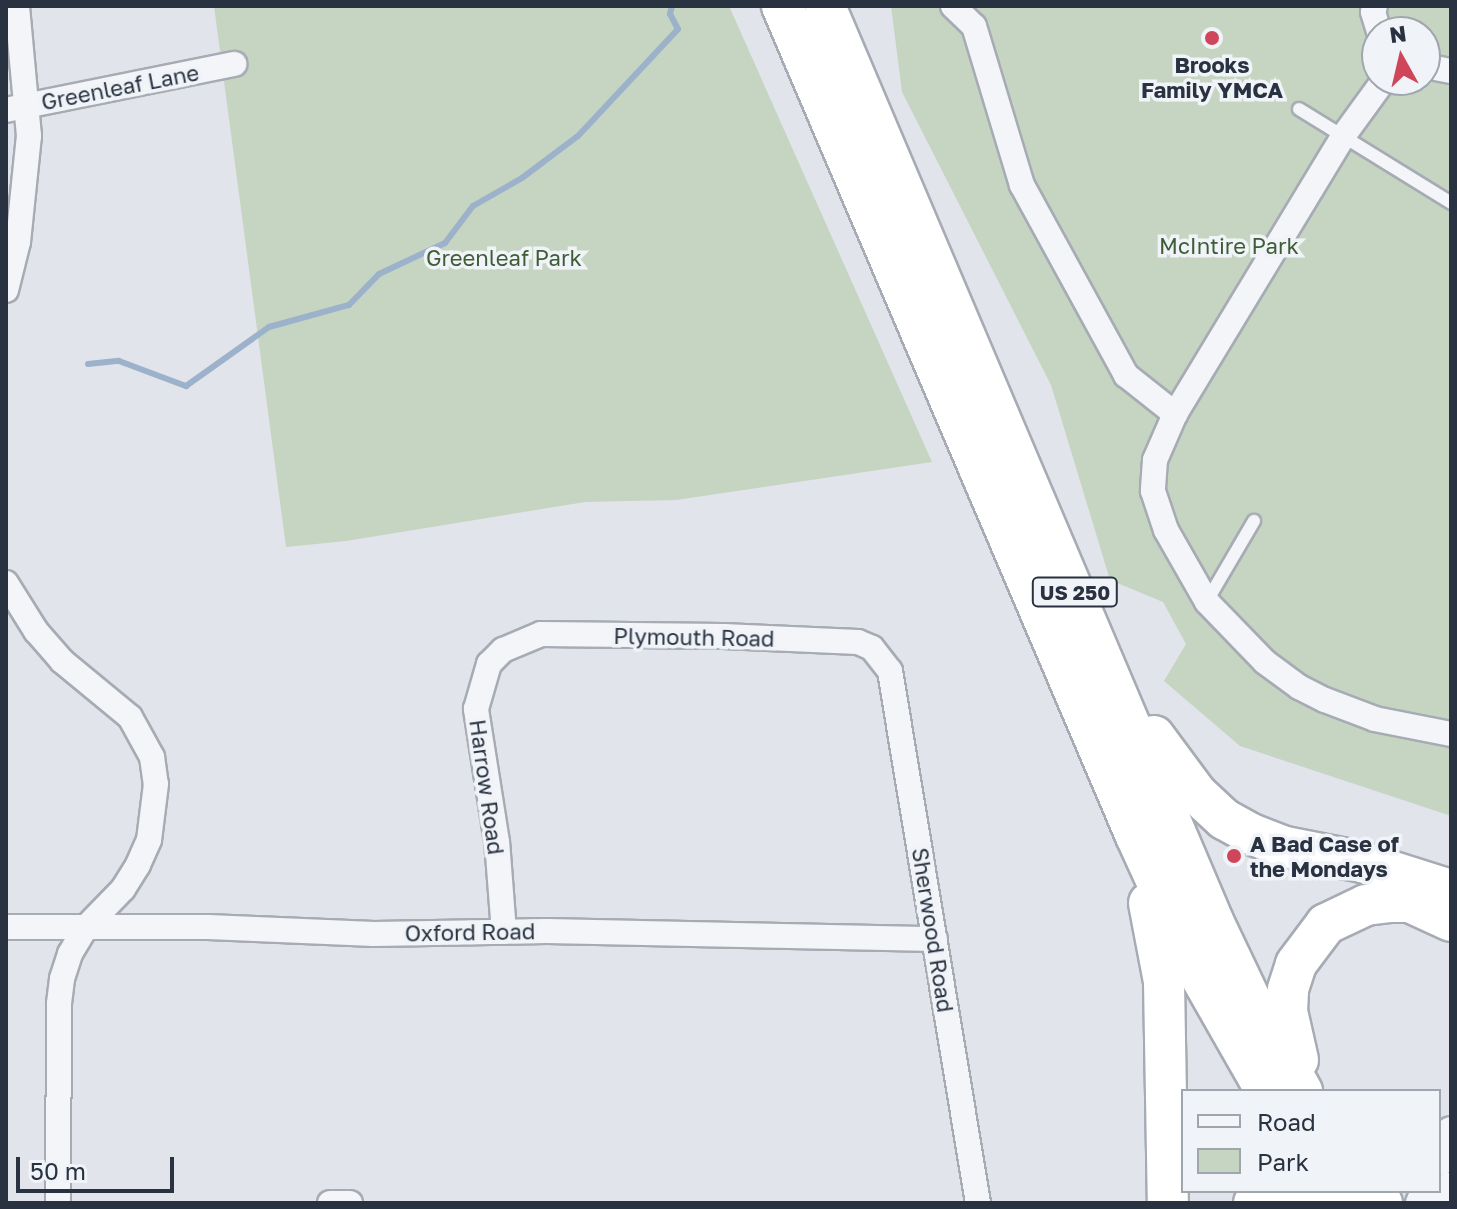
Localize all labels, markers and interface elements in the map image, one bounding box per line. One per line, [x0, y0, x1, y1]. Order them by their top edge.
north arrow [1361, 16, 1441, 96]
text: N [1388, 19, 1408, 48]
marker: Brooks Family YMCA [1203, 29, 1221, 47]
place label: Brooks Family YMCA [1141, 51, 1283, 102]
street label: Greenleaf Lane [39, 59, 201, 115]
park label: McIntire Park [1159, 233, 1299, 259]
park label: Greenleaf Park [426, 245, 582, 271]
road number: US 250 [1031, 576, 1119, 608]
street label: Plymouth Road [613, 622, 775, 652]
street label: Harrow Road [464, 718, 510, 856]
place label: A Bad Case of the Mondays [1250, 830, 1399, 882]
street label: Sherwood Road [907, 846, 959, 1014]
marker: A Bad Case of the Mondays [1225, 847, 1243, 865]
street label: Oxford Road [405, 918, 535, 946]
legend [1181, 1089, 1441, 1193]
text: Road [1257, 1107, 1316, 1136]
scale bar [20, 1141, 178, 1191]
text: Park [1257, 1147, 1309, 1176]
text: 50 m [30, 1156, 86, 1185]

